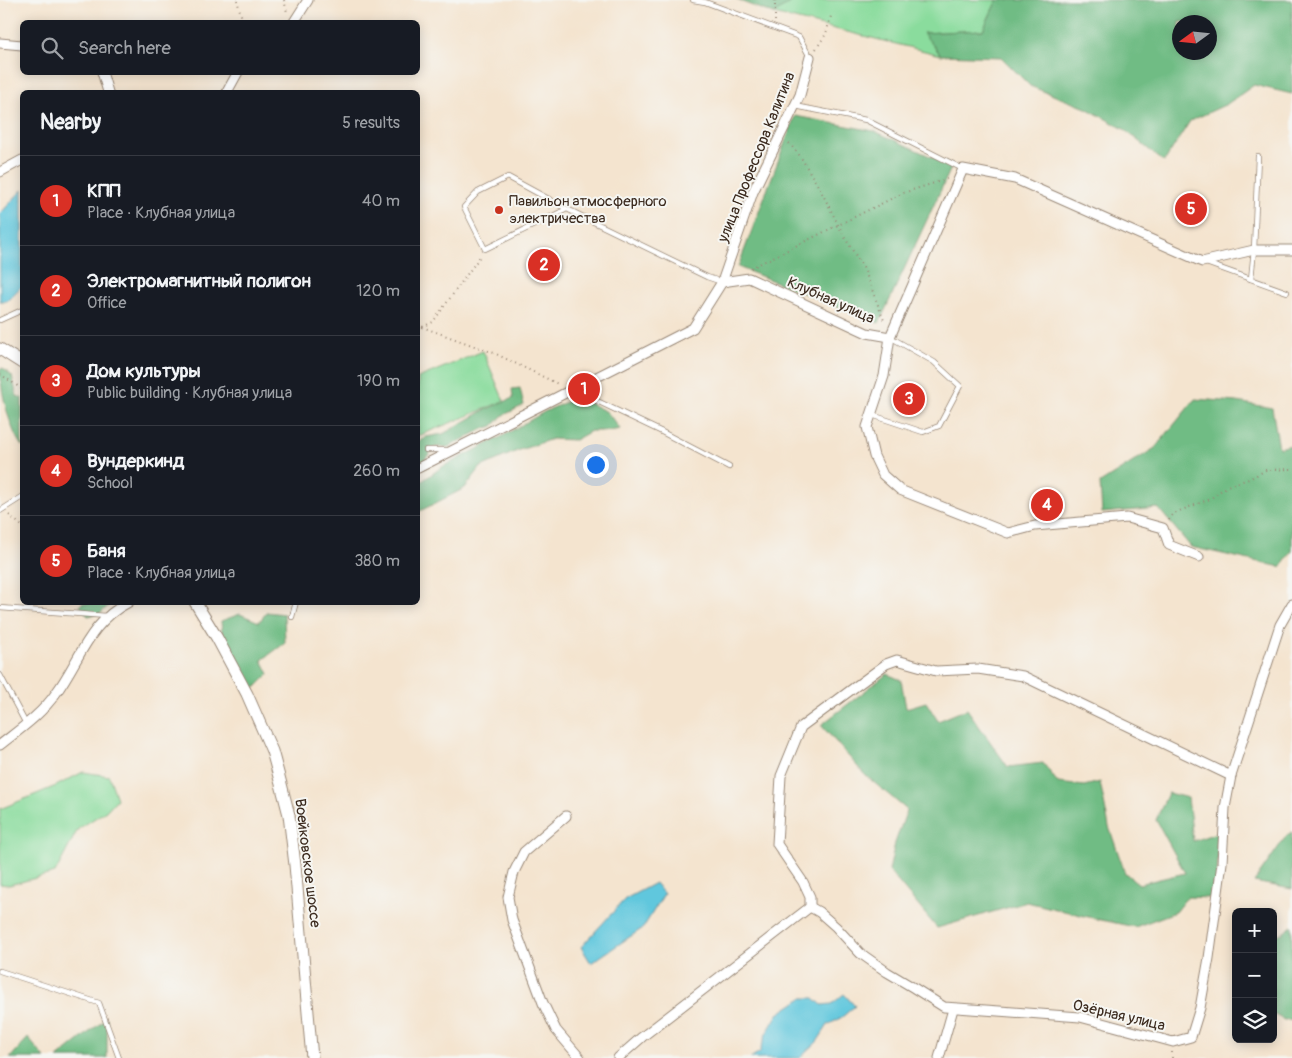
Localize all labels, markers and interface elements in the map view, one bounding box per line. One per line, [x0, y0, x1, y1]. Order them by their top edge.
north arrow [1172, 15, 1217, 60]
search box [20, 20, 420, 75]
icon: search [38, 34, 66, 62]
text: Search here [78, 36, 171, 60]
street label: улица Профессора Калитина [713, 69, 799, 246]
text: Nearby [40, 109, 101, 136]
text: 5 results [342, 113, 400, 133]
text: КПП [87, 179, 121, 203]
pin: 5 [1175, 190, 1207, 228]
text: 1 [53, 191, 59, 211]
text: 40 m [362, 191, 400, 211]
place label: Павильон атмосферного электричества [509, 192, 666, 228]
text: Place · Клубная улица [87, 203, 235, 223]
marker: Павильон атмосферного электричества [493, 204, 505, 216]
pin: 2 [528, 246, 560, 284]
text: Электромагнитный полигон [87, 269, 311, 293]
street label: Клубная улица [784, 273, 877, 328]
text: 2 [52, 281, 60, 301]
text: 120 m [356, 281, 400, 301]
text: Office [87, 293, 127, 313]
text: Дом культуры [87, 359, 201, 383]
pin: 1 [568, 370, 600, 408]
text: 3 [52, 371, 60, 391]
text: 190 m [357, 371, 400, 391]
pin: 3 [893, 380, 925, 418]
text: Public building · Клубная улица [87, 383, 292, 403]
text: Вундеркинд [87, 449, 184, 473]
your location [583, 452, 609, 478]
text: 4 [51, 461, 61, 481]
text: 260 m [353, 461, 400, 481]
text: School [87, 473, 133, 493]
pin: 4 [1031, 486, 1063, 524]
text: Баня [87, 539, 126, 563]
text: 5 [52, 551, 60, 571]
text: 380 m [354, 551, 400, 571]
text: Place · Клубная улица [87, 563, 235, 583]
street label: Воейковское шоссе [290, 798, 325, 929]
map controls [1232, 908, 1277, 1043]
button: + [1232, 908, 1277, 953]
button: − [1232, 953, 1277, 998]
street label: Озёрная улица [1071, 996, 1167, 1035]
button: layers [1232, 998, 1277, 1043]

